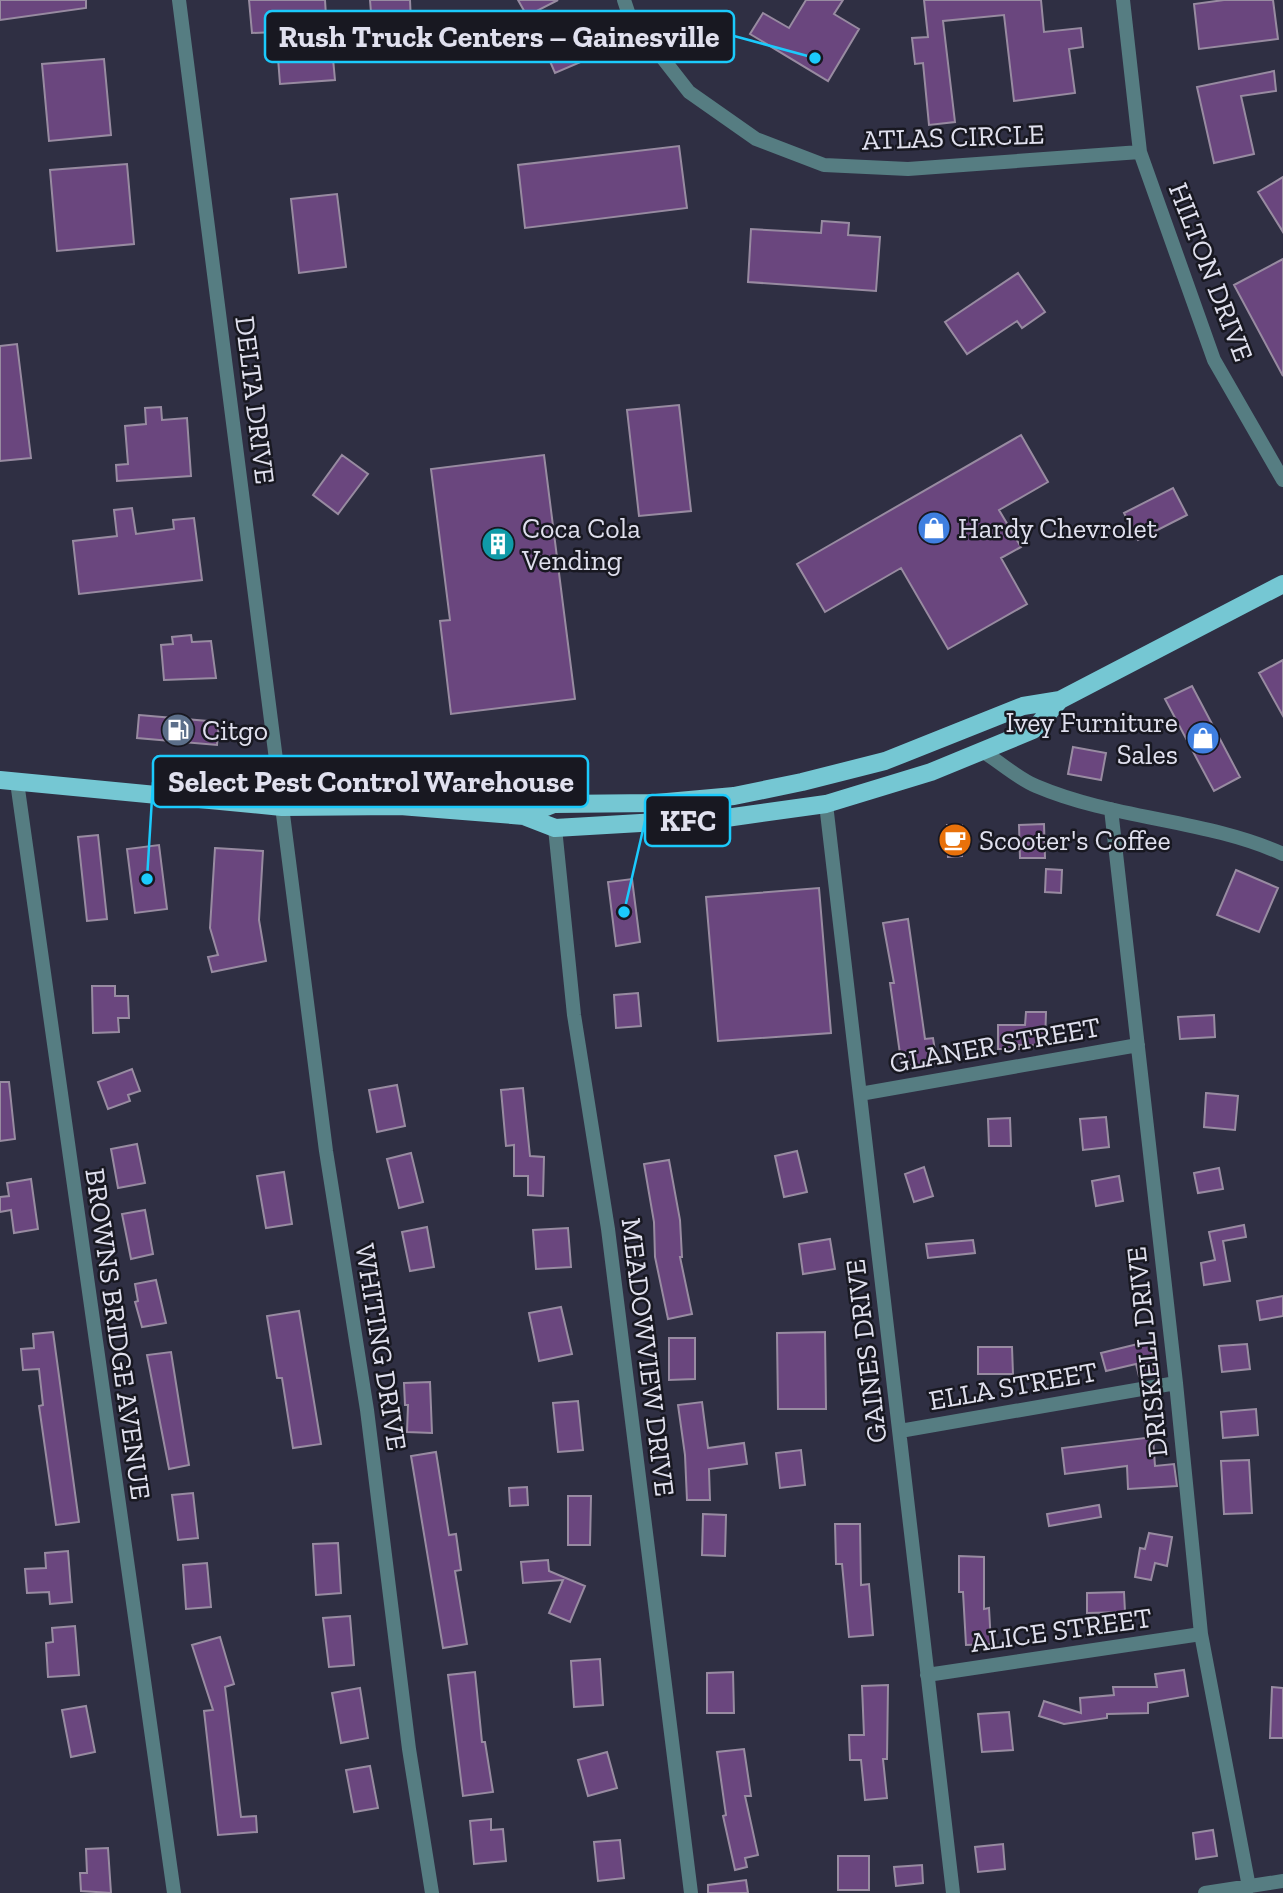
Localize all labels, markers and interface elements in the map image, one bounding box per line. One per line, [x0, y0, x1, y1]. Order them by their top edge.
callout: Rush Truck Centers – Gainesville [265, 11, 734, 62]
text: Rush Truck Centers – Gainesville [279, 19, 719, 55]
street label: ATLAS CIRCLE [861, 117, 1045, 157]
street label: HILTON DRIVE [1162, 178, 1260, 366]
street label: DELTA DRIVE [228, 314, 282, 486]
shop icon: Hardy Chevrolet [915, 509, 953, 547]
place label: Coca Cola Vending [521, 512, 641, 577]
place label: Hardy Chevrolet [958, 512, 1158, 545]
building icon: Coca Cola Vending [479, 525, 517, 563]
place label: Ivey Furniture Sales [1006, 706, 1178, 771]
fuel station icon: Citgo [159, 711, 197, 749]
place label: Citgo [202, 714, 268, 747]
shop icon: Ivey Furniture Sales [1184, 719, 1222, 757]
callout: Select Pest Control Warehouse [153, 756, 588, 807]
text: Select Pest Control Warehouse [168, 764, 574, 800]
callout: KFC [645, 795, 730, 846]
text: KFC [660, 803, 716, 839]
cafe icon: Scooter's Coffee [936, 821, 974, 859]
place label: Scooter's Coffee [979, 824, 1171, 857]
street label: GLANER STREET [887, 1010, 1103, 1080]
street label: BROWNS BRIDGE AVENUE [78, 1166, 158, 1502]
street label: MEADOWVIEW DRIVE [615, 1216, 681, 1498]
street label: WHITING DRIVE [348, 1241, 414, 1453]
street label: DRISKELL DRIVE [1120, 1245, 1174, 1459]
street label: GAINES DRIVE [838, 1257, 894, 1445]
street label: ELLA STREET [926, 1355, 1100, 1417]
street label: ALICE STREET [968, 1601, 1154, 1659]

